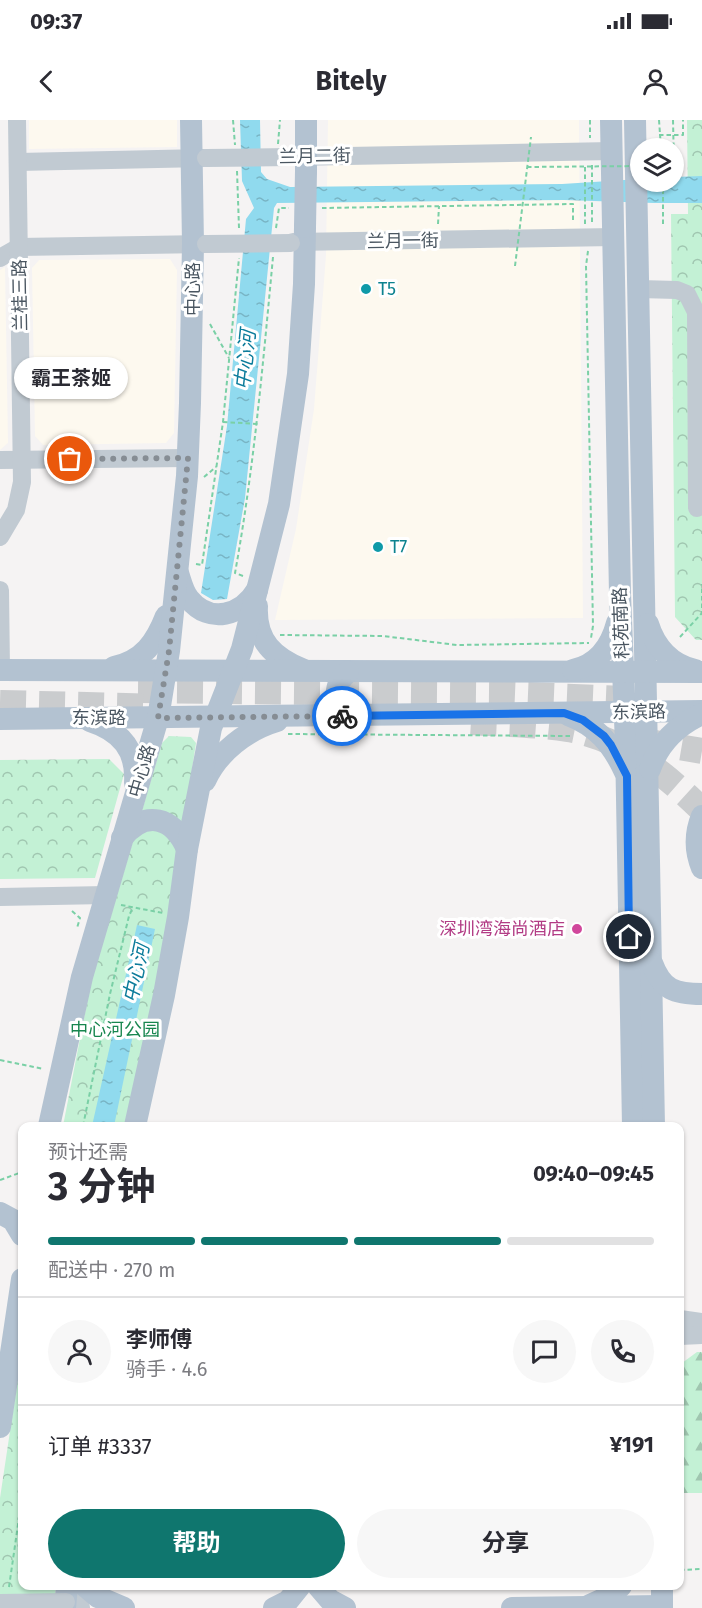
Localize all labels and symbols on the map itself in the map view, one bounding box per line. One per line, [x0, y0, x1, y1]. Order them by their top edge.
street label: 兰月二街 [279, 144, 351, 168]
street label: 兰月一街 [367, 229, 439, 253]
street label: 兰桂三路 [8, 259, 32, 331]
street label: 中心路 [182, 262, 204, 316]
place label: T5 [378, 278, 396, 300]
marker: T5 [359, 282, 373, 296]
water label: 中心河 [230, 325, 260, 391]
callout: 霸王茶姬 [13, 357, 127, 399]
pin [44, 433, 95, 484]
place label: T7 [390, 536, 407, 558]
marker: T7 [371, 540, 385, 554]
street label: 科苑南路 [609, 587, 633, 659]
courier [312, 686, 372, 746]
street label: 东滨路 [612, 701, 666, 723]
street label: 东滨路 [72, 707, 126, 729]
street label: 中心路 [124, 742, 160, 800]
pin [603, 911, 654, 962]
place label: 深圳湾海尚酒店 [439, 918, 565, 940]
marker: 深圳湾海尚酒店 [570, 922, 584, 936]
water label: 中心河 [118, 937, 155, 1005]
park label: 中心河公园 [70, 1019, 160, 1041]

